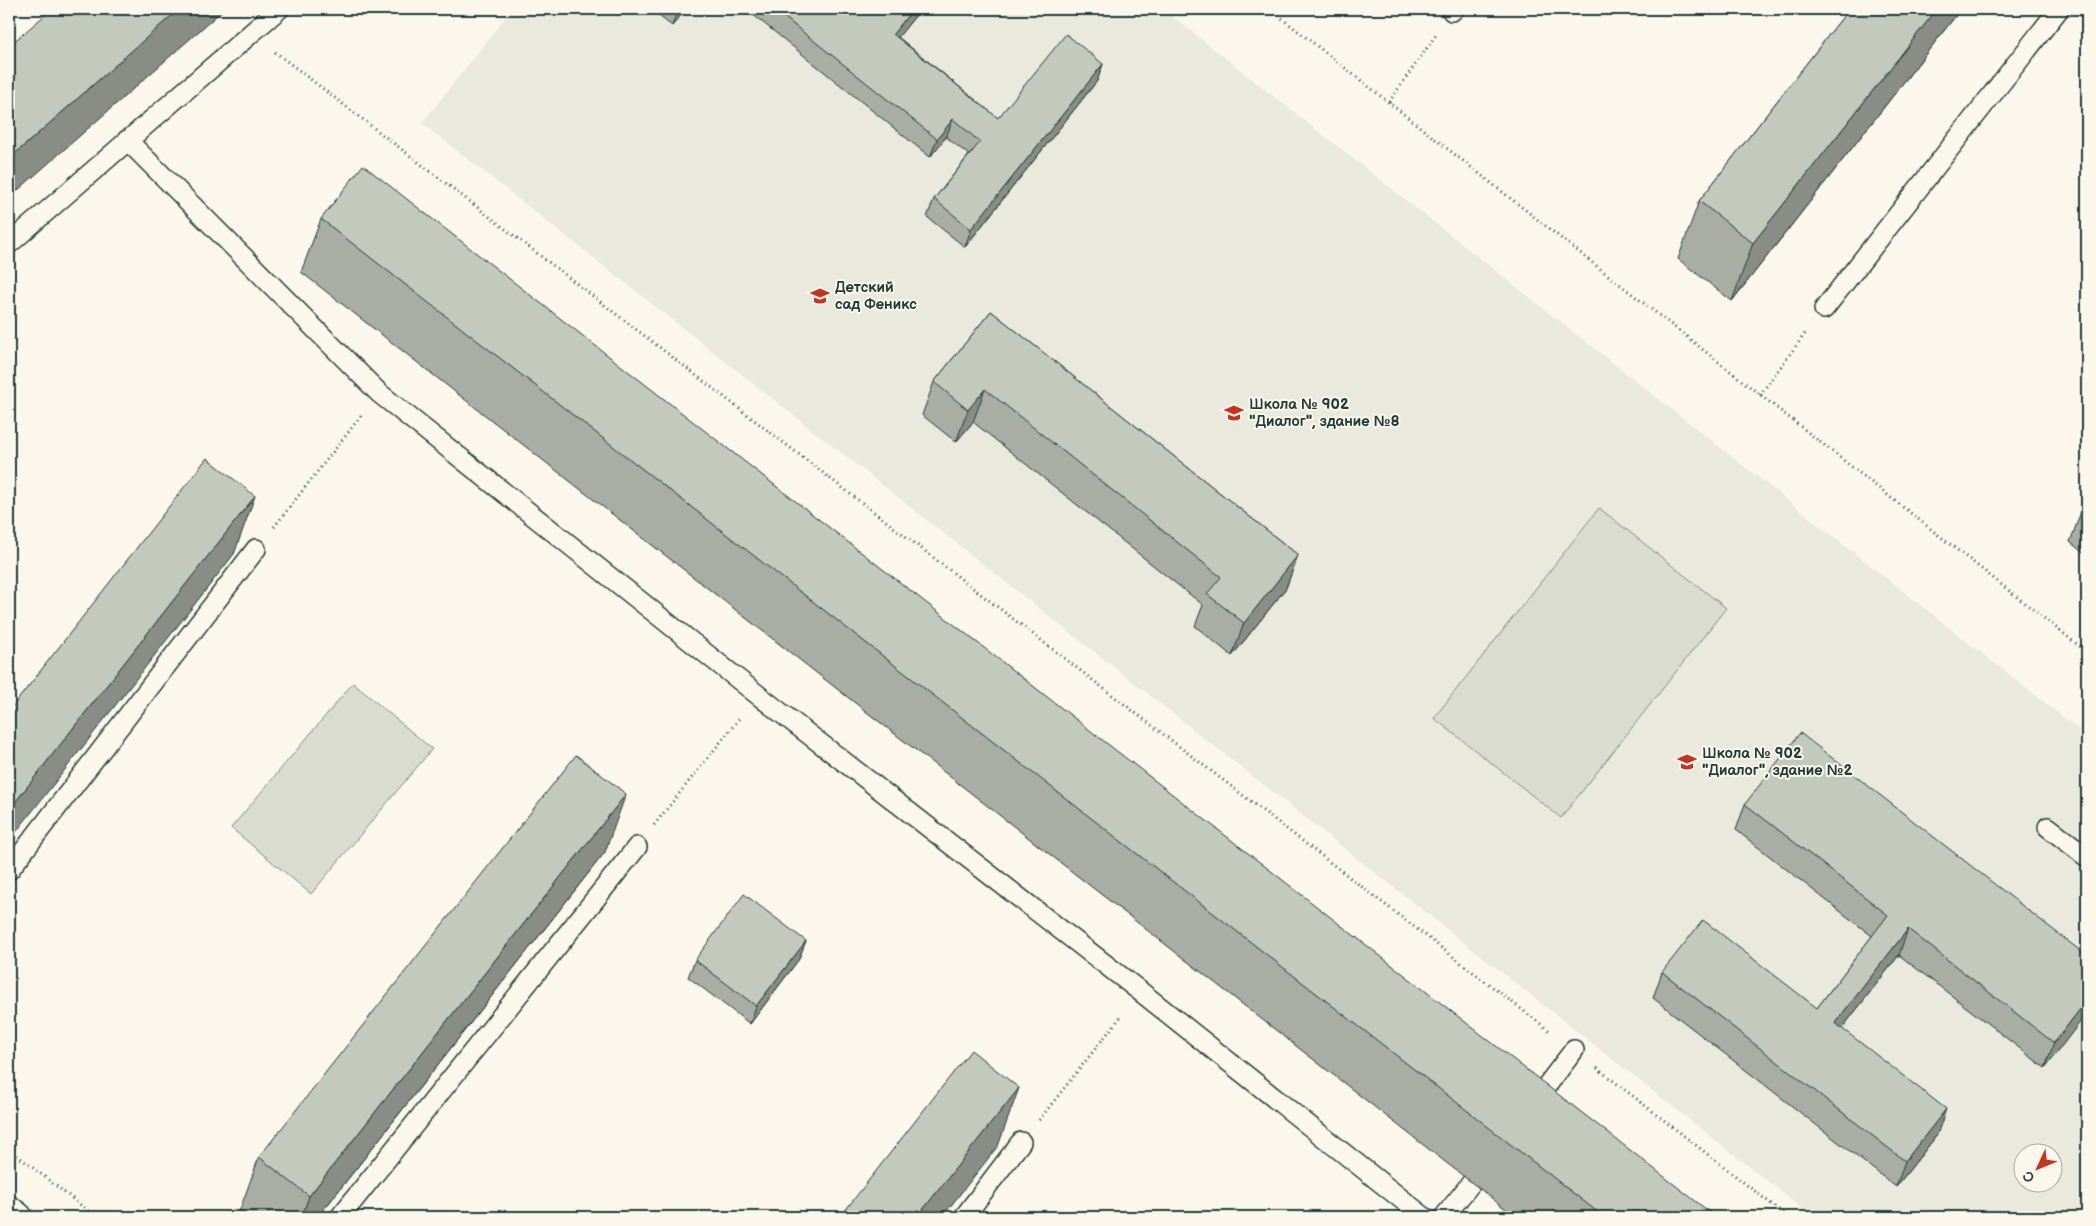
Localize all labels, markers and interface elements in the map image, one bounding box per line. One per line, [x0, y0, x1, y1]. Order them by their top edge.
place label: Детский сад Феникс [835, 278, 917, 314]
school or university icon: Детский сад Феникс [809, 285, 831, 307]
place label: Школа № 902 "Диалог", здание №8 [1249, 395, 1399, 431]
school or university icon: Школа № 902 "Диалог", здание №8 [1223, 402, 1245, 424]
place label: Школа № 902 "Диалог", здание №2 [1702, 744, 1852, 780]
school or university icon: Школа № 902 "Диалог", здание №2 [1676, 751, 1698, 773]
north arrow [2014, 1144, 2064, 1194]
text: С [2019, 1167, 2039, 1186]

